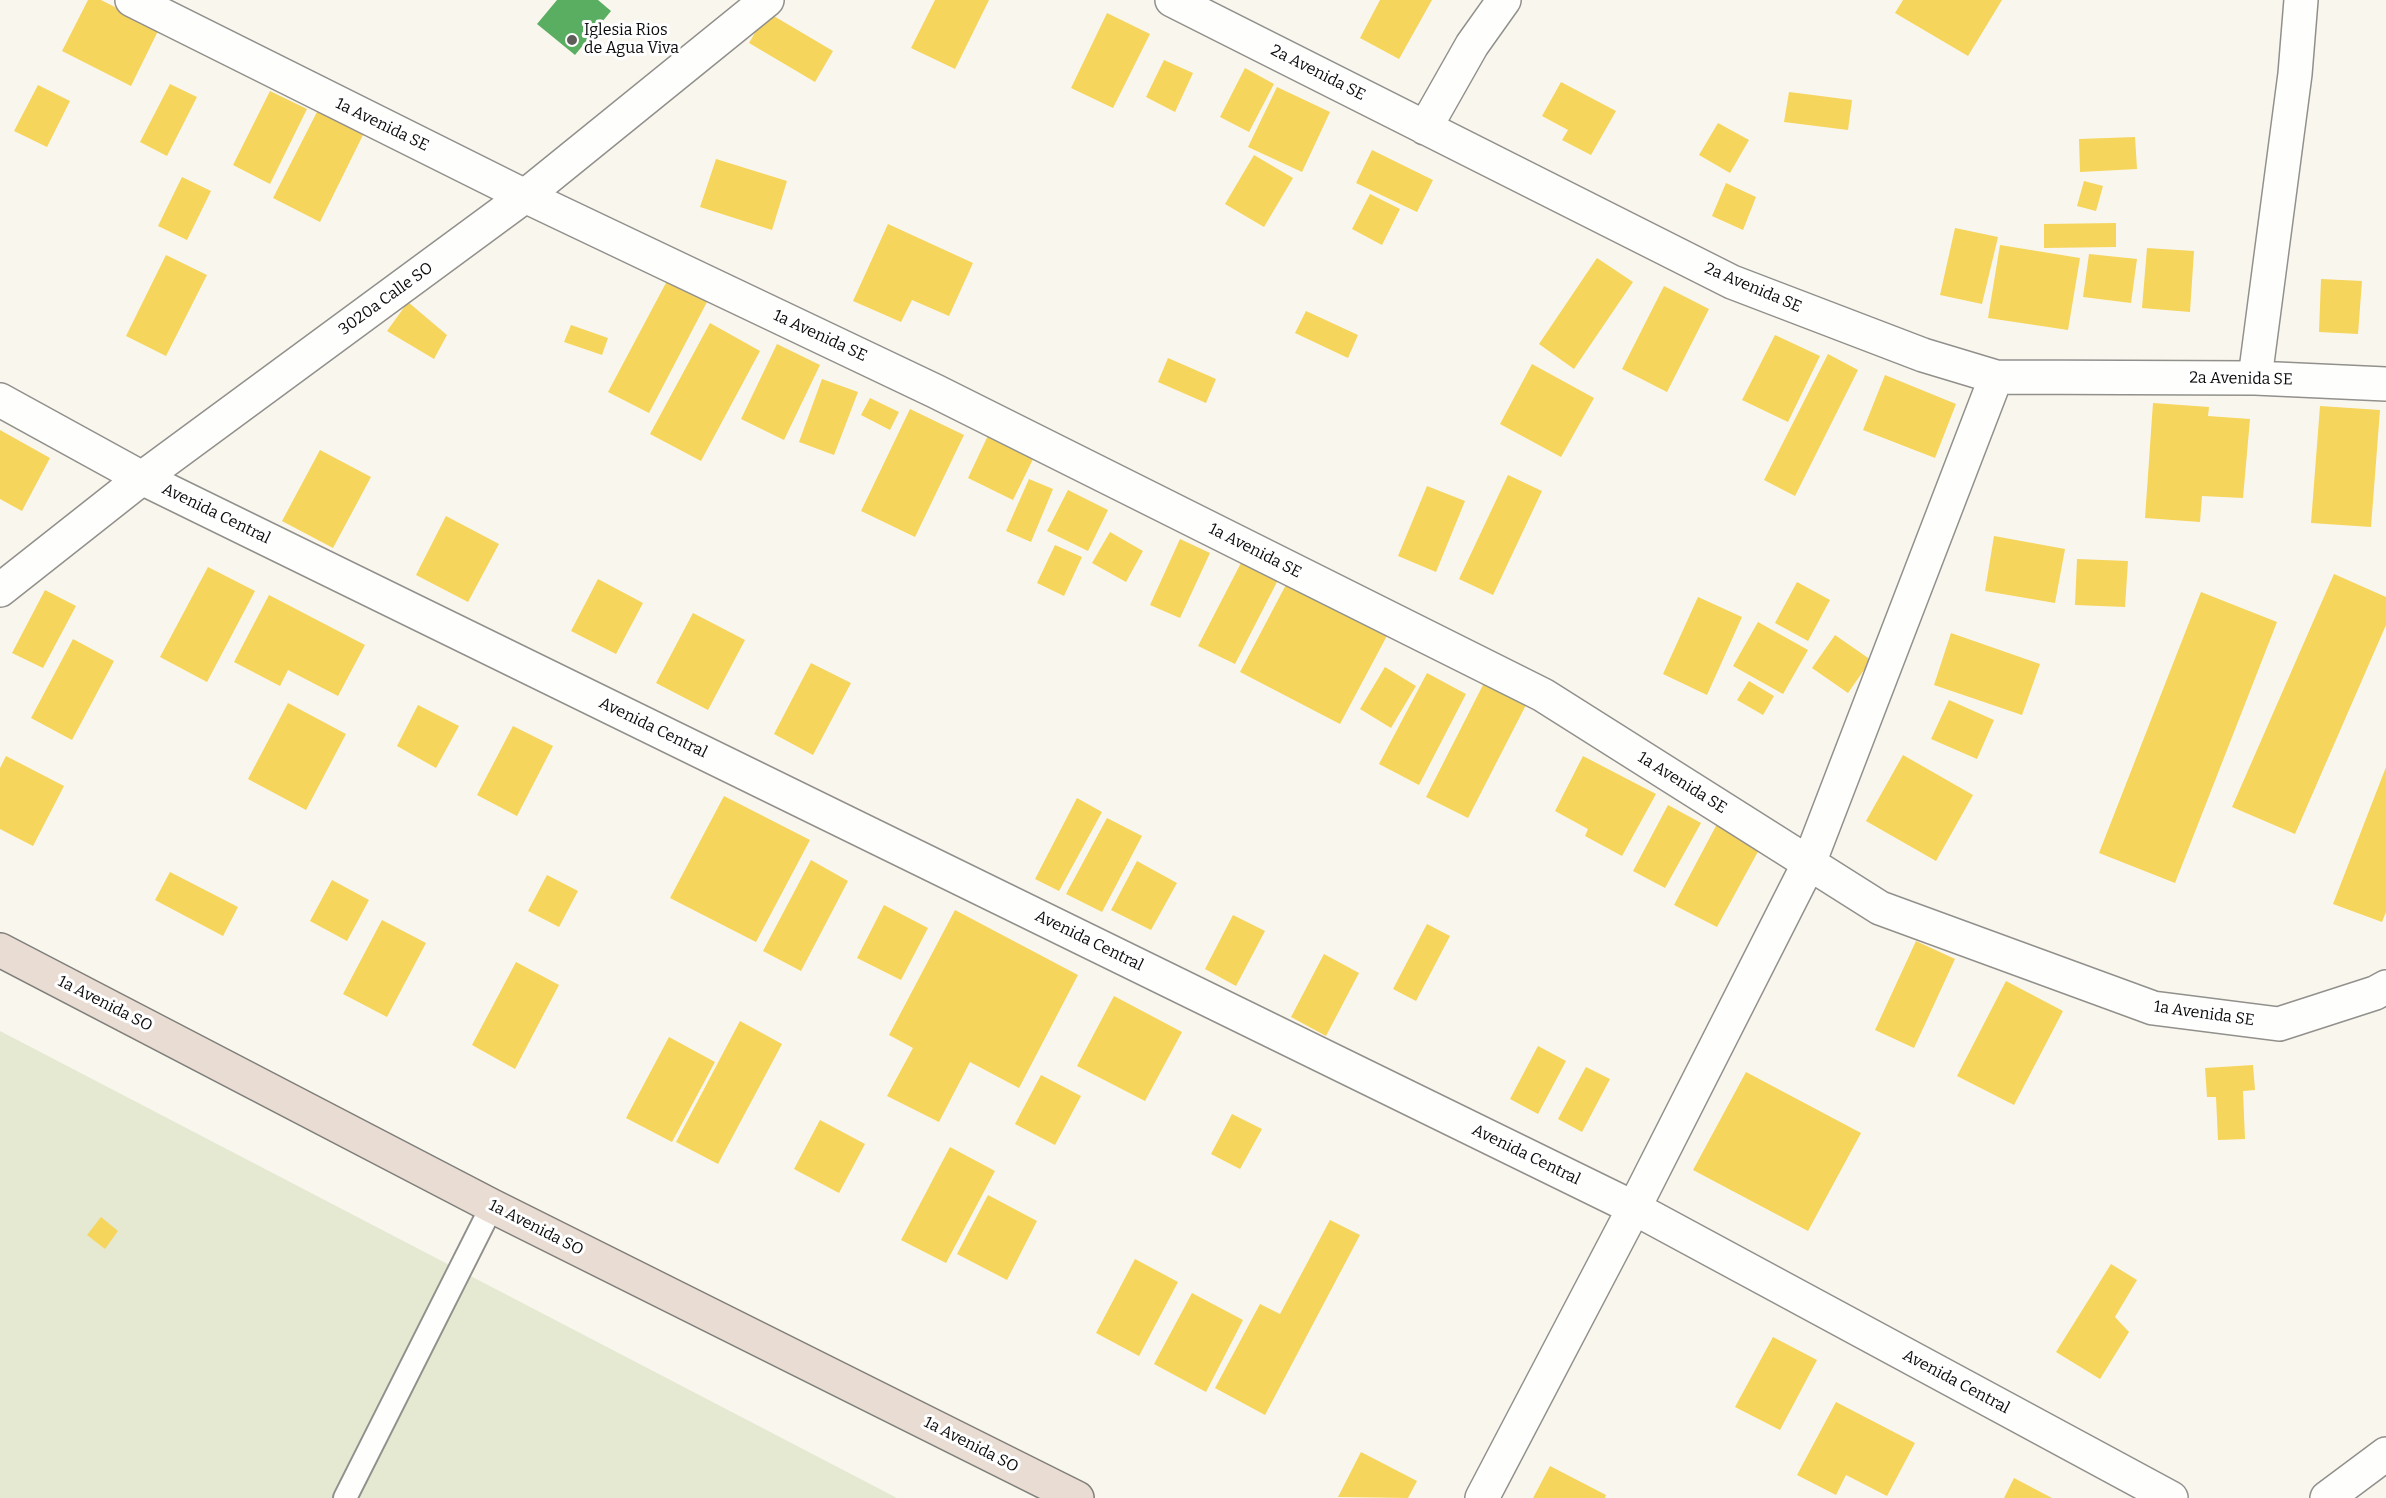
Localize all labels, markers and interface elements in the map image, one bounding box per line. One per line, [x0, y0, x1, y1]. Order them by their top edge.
place label: Iglesia Rios de Agua Viva [584, 21, 679, 59]
marker: Iglesia Rios de Agua Viva [565, 33, 579, 47]
street label: 2a Avenida SE [1268, 41, 1368, 105]
street label: 1a Avenida SE [332, 94, 432, 156]
street label: 3020a Calle SO [335, 258, 437, 340]
street label: 2a Avenida SE [1702, 259, 1804, 317]
street label: 1a Avenida SE [770, 306, 870, 366]
street label: 2a Avenida SE [2189, 368, 2293, 390]
street label: Avenida Central [159, 479, 273, 549]
street label: 1a Avenida SE [1205, 519, 1305, 583]
street label: Avenida Central [596, 693, 710, 763]
street label: 1a Avenida SE [1634, 748, 1730, 818]
street label: Avenida Central [1032, 906, 1146, 976]
street label: 1a Avenida SO [55, 972, 155, 1036]
street label: 1a Avenida SE [2152, 997, 2256, 1031]
street label: Avenida Central [1469, 1120, 1583, 1190]
street label: 1a Avenida SO [486, 1196, 586, 1260]
street label: Avenida Central [1899, 1346, 2013, 1418]
street label: 1a Avenida SO [921, 1413, 1021, 1477]

